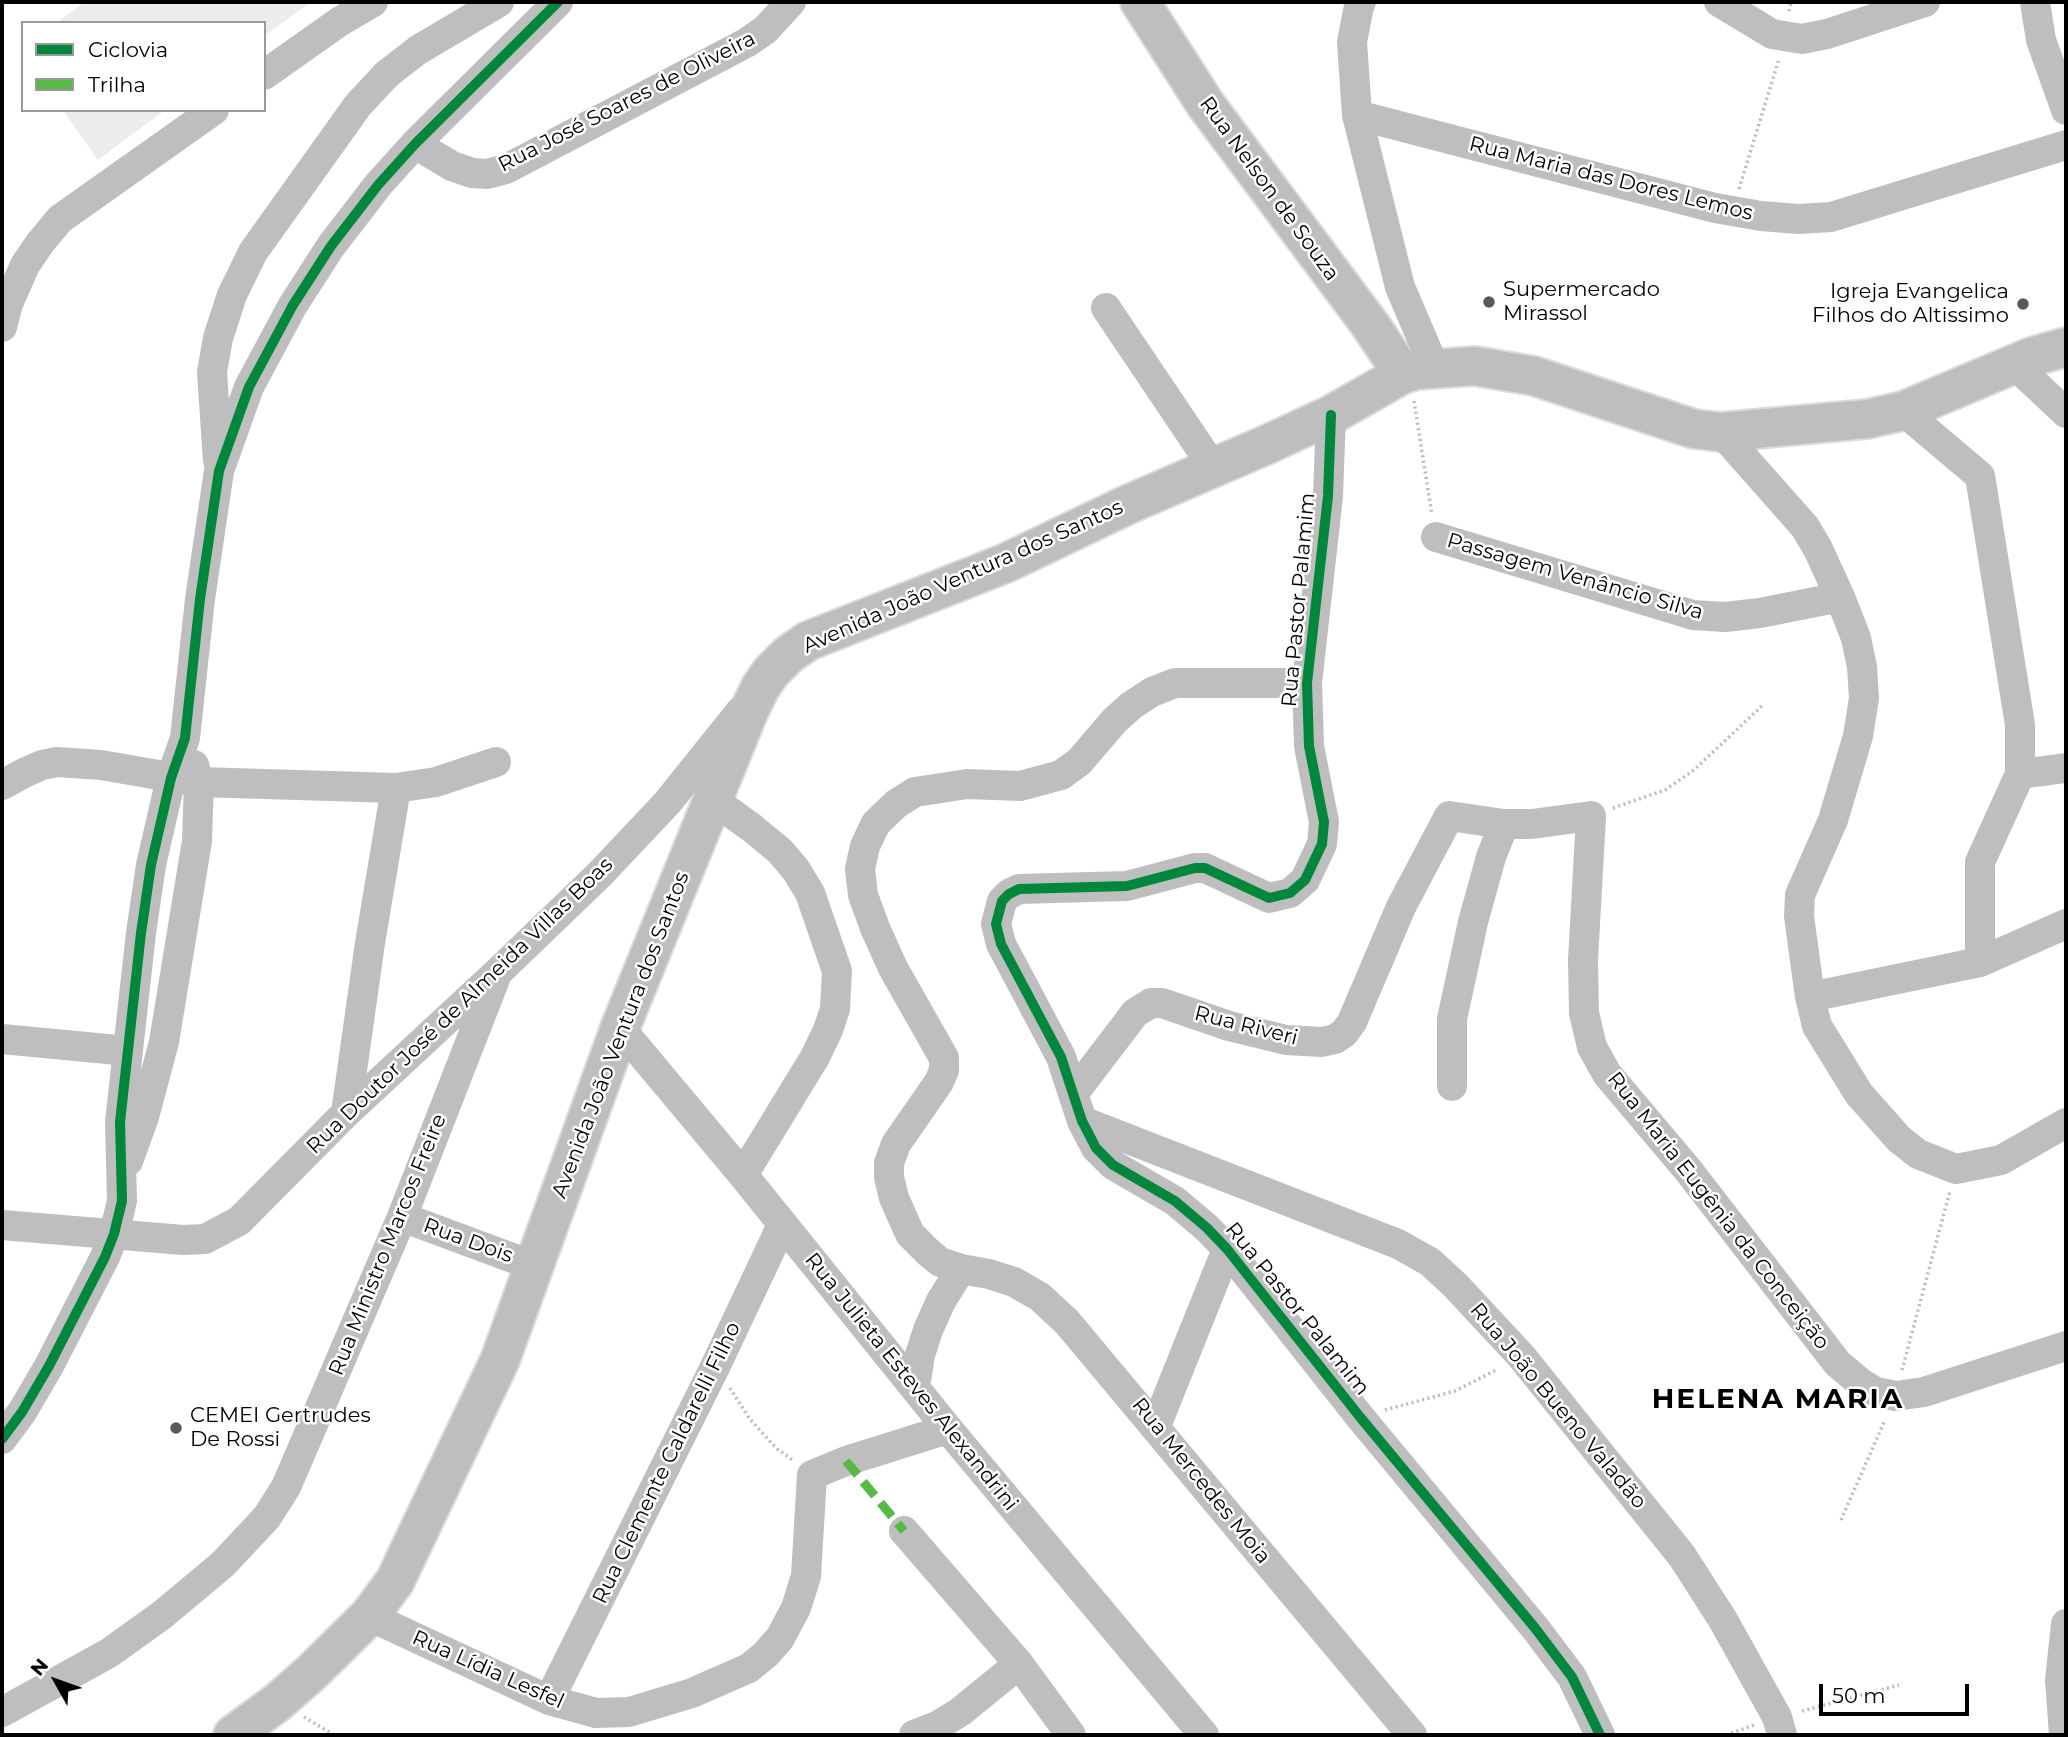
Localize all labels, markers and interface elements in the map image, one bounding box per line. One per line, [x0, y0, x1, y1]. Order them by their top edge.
legend [21, 21, 266, 112]
street label: Rua José Soares de Oliveira [494, 26, 760, 178]
text: Ciclovia [88, 37, 168, 62]
text: Trilha [88, 72, 146, 97]
street label: Rua Nelson de Souza [1194, 92, 1344, 286]
street label: Rua Maria das Dores Lemos [1467, 132, 1755, 226]
place label: Supermercado Mirassol [1503, 277, 1660, 327]
place label: Igreja Evangelica Filhos do Altissimo [1812, 279, 2009, 329]
marker: Supermercado Mirassol [1481, 294, 1497, 310]
marker: Igreja Evangelica Filhos do Altissimo [2015, 296, 2031, 312]
street label: Rua Pastor Palamim [1277, 492, 1321, 708]
street label: Avenida João Ventura dos Santos [799, 495, 1127, 659]
street label: Passagem Venâncio Silva [1444, 528, 1706, 626]
street label: Rua Doutor José de Almeida Villas Boas [302, 852, 618, 1160]
street label: Avenida João Ventura dos Santos [547, 868, 695, 1202]
street label: Rua Riveri [1192, 1001, 1300, 1051]
street label: Rua Maria Eugênia da Conceição [1602, 1067, 1834, 1355]
street label: Rua Ministro Marcos Freire [324, 1111, 452, 1379]
street label: Rua Dois [420, 1213, 516, 1269]
street label: Rua Pastor Palamim [1219, 1217, 1375, 1401]
street label: Rua Julieta Esteves Alexandrini [799, 1248, 1023, 1516]
street label: Rua João Bueno Valadão [1464, 1298, 1652, 1514]
street label: Rua Clemente Caldarelli Filho [588, 1318, 746, 1608]
district label: HELENA MARIA [1653, 1383, 1903, 1417]
street label: Rua Mercedes Moia [1126, 1393, 1276, 1569]
place label: CEMEI Gertrudes De Rossi [190, 1403, 371, 1453]
marker: CEMEI Gertrudes De Rossi [168, 1420, 184, 1436]
street label: Rua Lídia Lesfel [408, 1625, 568, 1715]
north arrow [21, 1646, 91, 1716]
text: N [26, 1654, 53, 1680]
scale bar [1823, 1670, 1974, 1714]
text: 50 m [1832, 1683, 1886, 1708]

